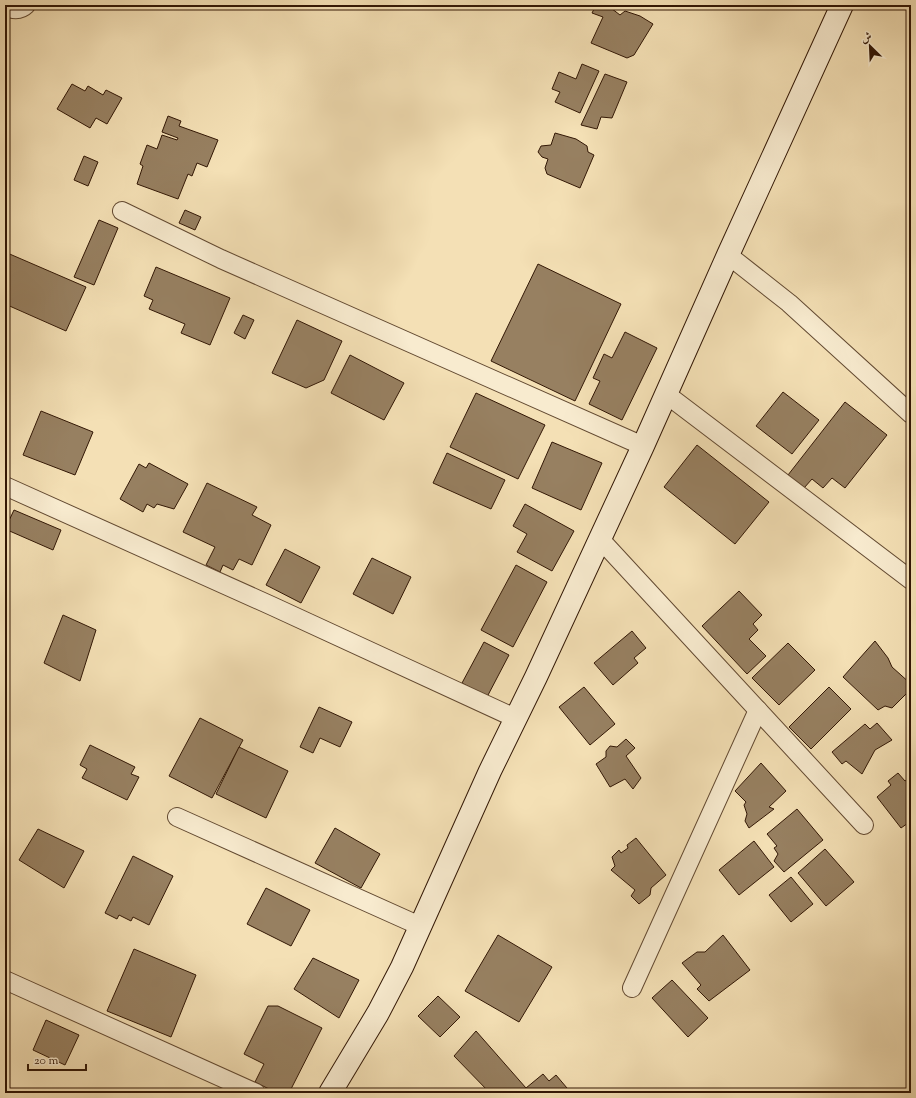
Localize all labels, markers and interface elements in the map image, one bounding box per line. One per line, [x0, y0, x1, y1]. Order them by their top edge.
north arrow [850, 26, 890, 66]
text: ش [858, 28, 875, 47]
scale bar [28, 1046, 86, 1072]
text: 20 m [34, 1052, 59, 1070]

